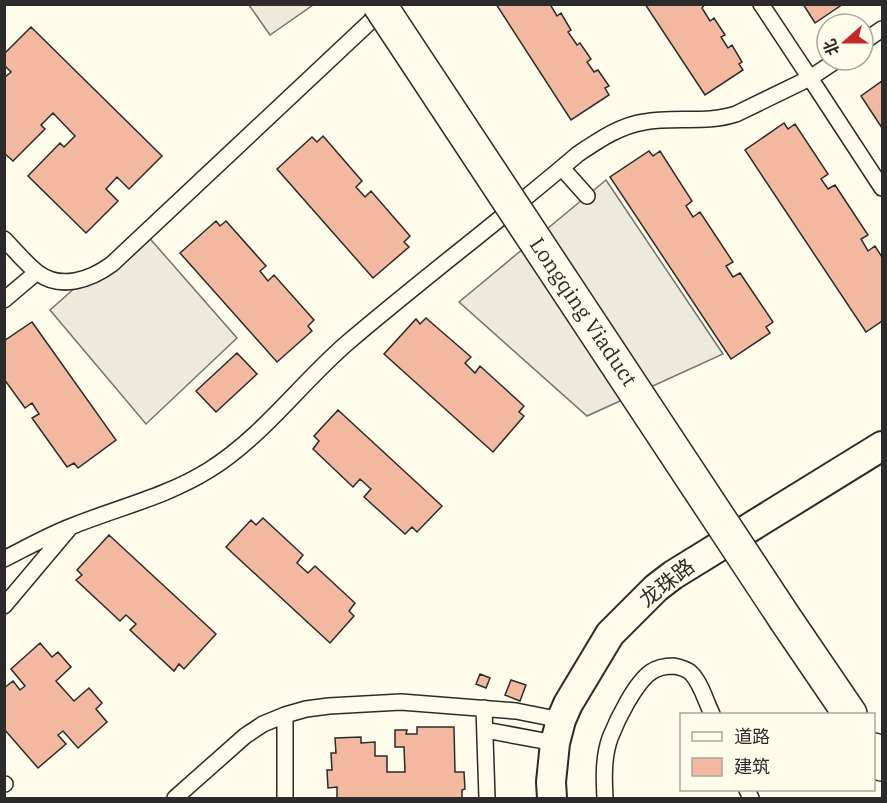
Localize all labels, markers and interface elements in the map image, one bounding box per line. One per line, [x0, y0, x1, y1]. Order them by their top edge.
north arrow [815, 12, 875, 72]
text: 北 [819, 36, 843, 58]
street label: Longqing Viaduct [524, 232, 644, 391]
street label: 龙珠路 [633, 552, 700, 613]
legend [680, 713, 875, 791]
text: 道路 [734, 725, 770, 748]
text: 建筑 [734, 755, 770, 778]

